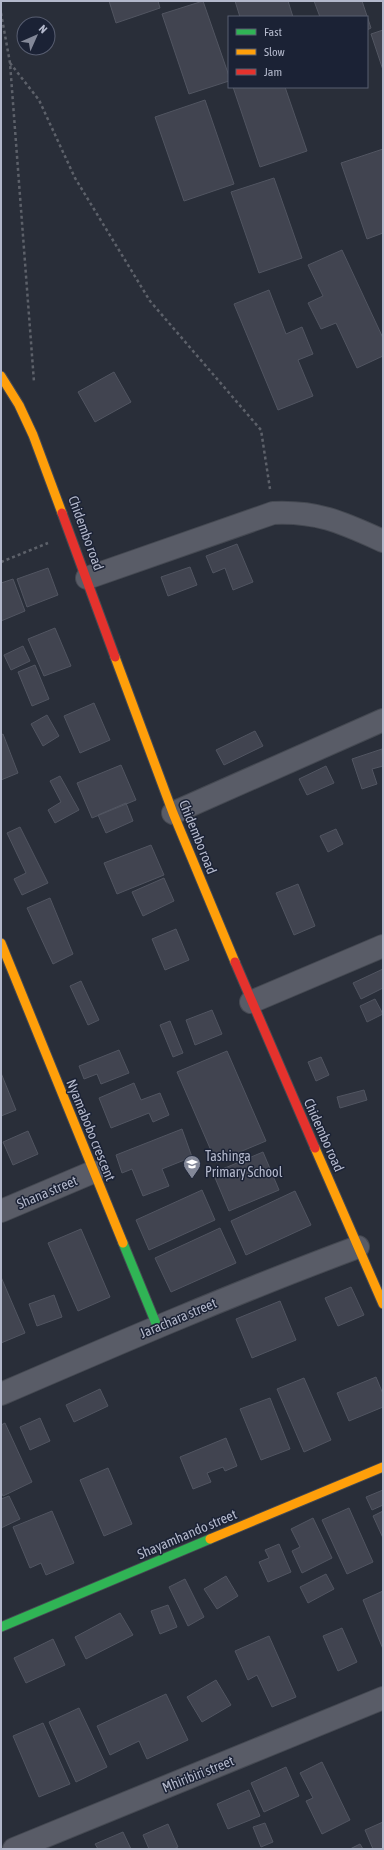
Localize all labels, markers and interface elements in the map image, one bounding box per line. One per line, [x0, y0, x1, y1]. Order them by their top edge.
north arrow [16, 16, 56, 56]
legend [228, 16, 368, 88]
text: N [37, 22, 50, 35]
text: Fast [264, 25, 282, 39]
text: Slow [264, 45, 285, 59]
text: Jam [264, 65, 282, 79]
street label: Chidembo road [65, 493, 107, 573]
street label: Chidembo road [176, 798, 220, 876]
street label: Nyamabobo crescent [63, 1077, 119, 1183]
street label: Chidembo road [301, 1096, 347, 1174]
place label: Tashinga Primary School [205, 1148, 283, 1180]
school or university icon: Tashinga Primary School [182, 1154, 202, 1179]
street label: Shana street [14, 1172, 80, 1212]
street label: Jarachara street [137, 1295, 219, 1341]
street label: Shayamhando street [135, 1506, 239, 1562]
street label: Mhiribiri street [160, 1752, 236, 1796]

